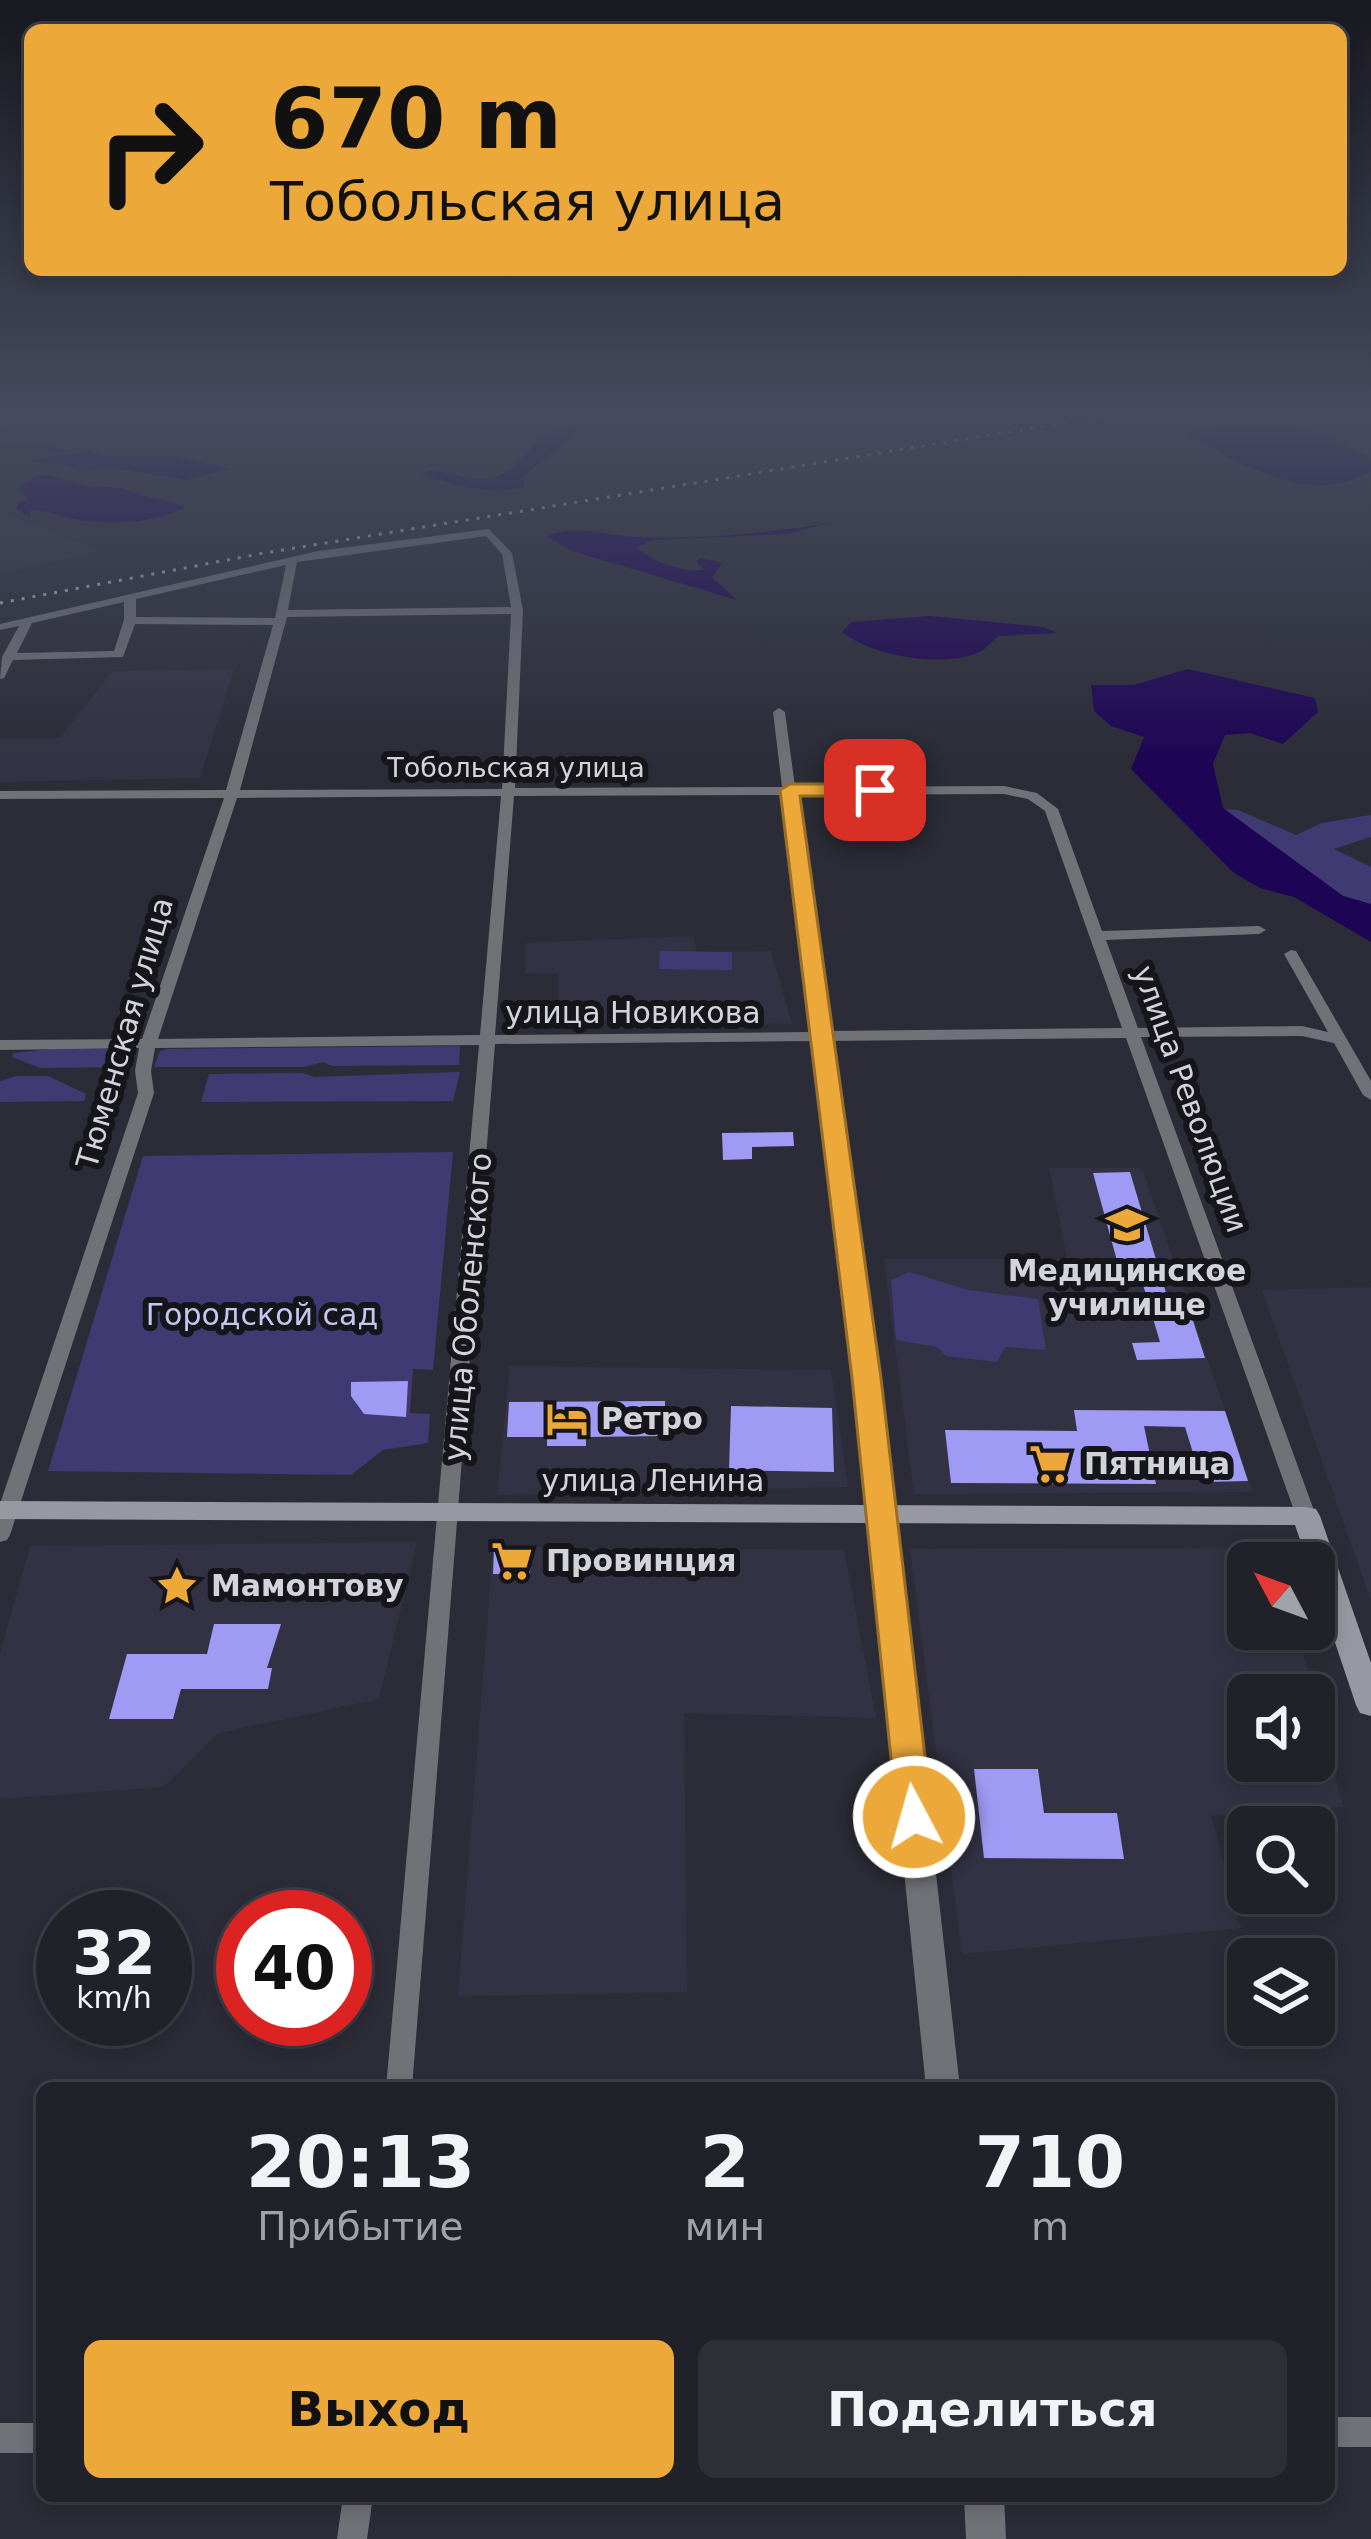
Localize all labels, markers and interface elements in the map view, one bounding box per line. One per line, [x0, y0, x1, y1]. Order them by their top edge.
text: 670 m [270, 70, 562, 168]
icon: right [72, 72, 228, 228]
text: Тобольская улица [270, 170, 785, 233]
pin [824, 739, 926, 841]
street label: Тобольская улица [386, 752, 645, 783]
icon: arrive [842, 757, 908, 823]
street label: Тюменская улица [69, 893, 180, 1173]
street label: улица Революции [1126, 961, 1255, 1237]
street label: улица Новикова [505, 995, 761, 1030]
street label: улица Оболенского [437, 1151, 498, 1463]
school or university icon: Медицинское училище [1104, 1202, 1150, 1248]
place label: Медицинское училище [1008, 1253, 1246, 1322]
park label: Городской сад [146, 1297, 378, 1332]
hotel icon: Ретро [544, 1396, 590, 1442]
place label: Ретро [601, 1401, 703, 1436]
supermarket icon: Пятница [1027, 1441, 1073, 1487]
place label: Пятница [1084, 1446, 1230, 1481]
street label: улица Ленина [542, 1463, 764, 1498]
supermarket icon: Провинция [489, 1538, 535, 1584]
north arrow [1227, 1542, 1335, 1650]
map controls [1227, 1542, 1335, 2046]
place label: Провинция [546, 1543, 736, 1578]
place icon: Мамонтову [154, 1563, 200, 1609]
place label: Мамонтову [211, 1568, 404, 1603]
button: sound [1227, 1674, 1335, 1782]
position arrow [851, 1754, 977, 1880]
button: search [1227, 1806, 1335, 1914]
speed limit sign: 40 [216, 1890, 372, 2046]
text: 32 [72, 1918, 156, 1988]
button: layers [1227, 1938, 1335, 2046]
text: km/h [76, 1980, 152, 2015]
text: 20:13 [246, 2120, 475, 2204]
text: 2 [700, 2120, 750, 2204]
text: 710 [975, 2120, 1125, 2204]
text: Прибытие [257, 2204, 464, 2249]
text: мин [685, 2204, 765, 2249]
text: m [1031, 2204, 1069, 2249]
button: Выход [84, 2340, 674, 2478]
button: Поделиться [698, 2340, 1287, 2478]

